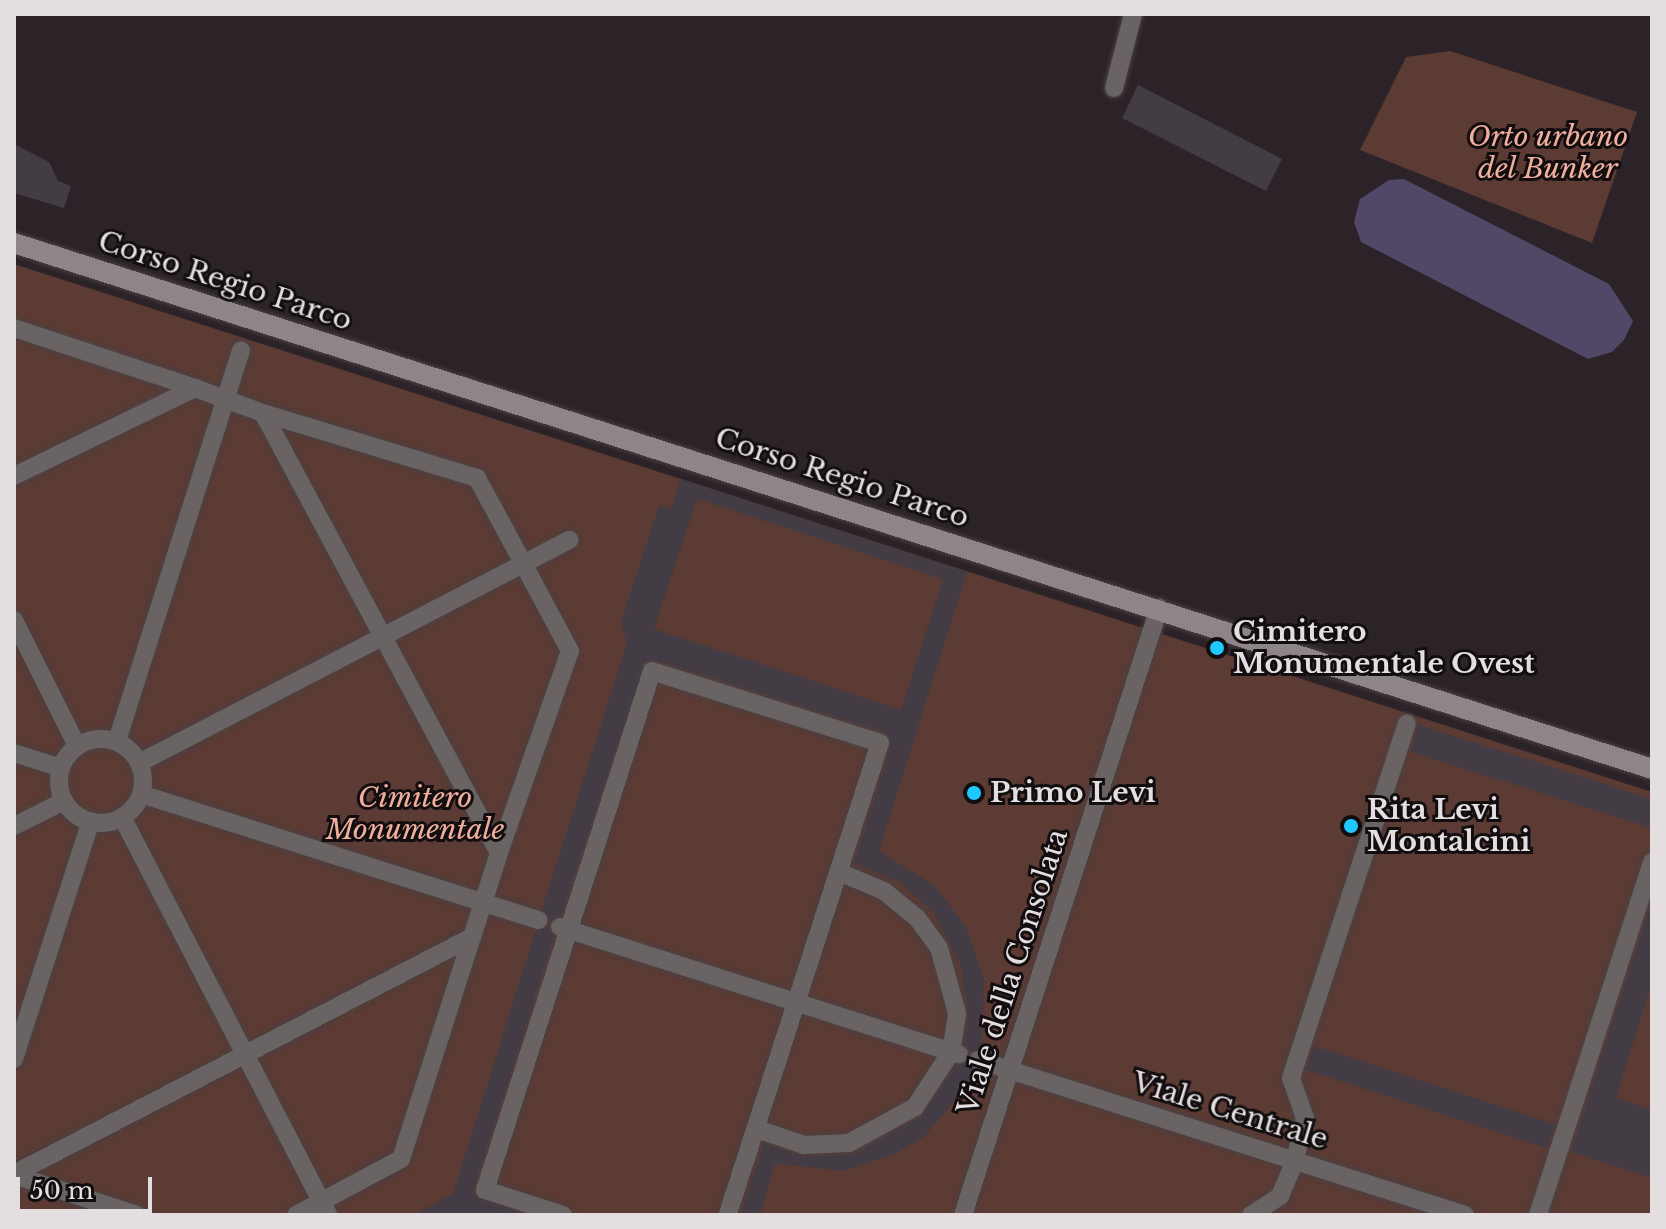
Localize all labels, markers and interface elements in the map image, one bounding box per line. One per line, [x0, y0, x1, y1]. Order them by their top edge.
park label: Orto urbano del Bunker [1468, 120, 1628, 186]
street label: Corso Regio Parco [94, 224, 356, 338]
street label: Corso Regio Parco [711, 421, 973, 535]
place label: Cimitero Monumentale Ovest [1233, 615, 1535, 681]
marker: Cimitero Monumentale Ovest [1208, 639, 1226, 657]
place label: Primo Levi [990, 776, 1156, 810]
park label: Cimitero Monumentale [326, 781, 504, 847]
marker: Primo Levi [965, 784, 983, 802]
place label: Rita Levi Montalcini [1367, 793, 1530, 859]
marker: Rita Levi Montalcini [1342, 817, 1360, 835]
street label: Viale della Consolata [951, 825, 1075, 1119]
street label: Viale Centrale [1128, 1065, 1332, 1157]
scale bar [20, 1161, 156, 1211]
text: 50 m [30, 1176, 93, 1205]

